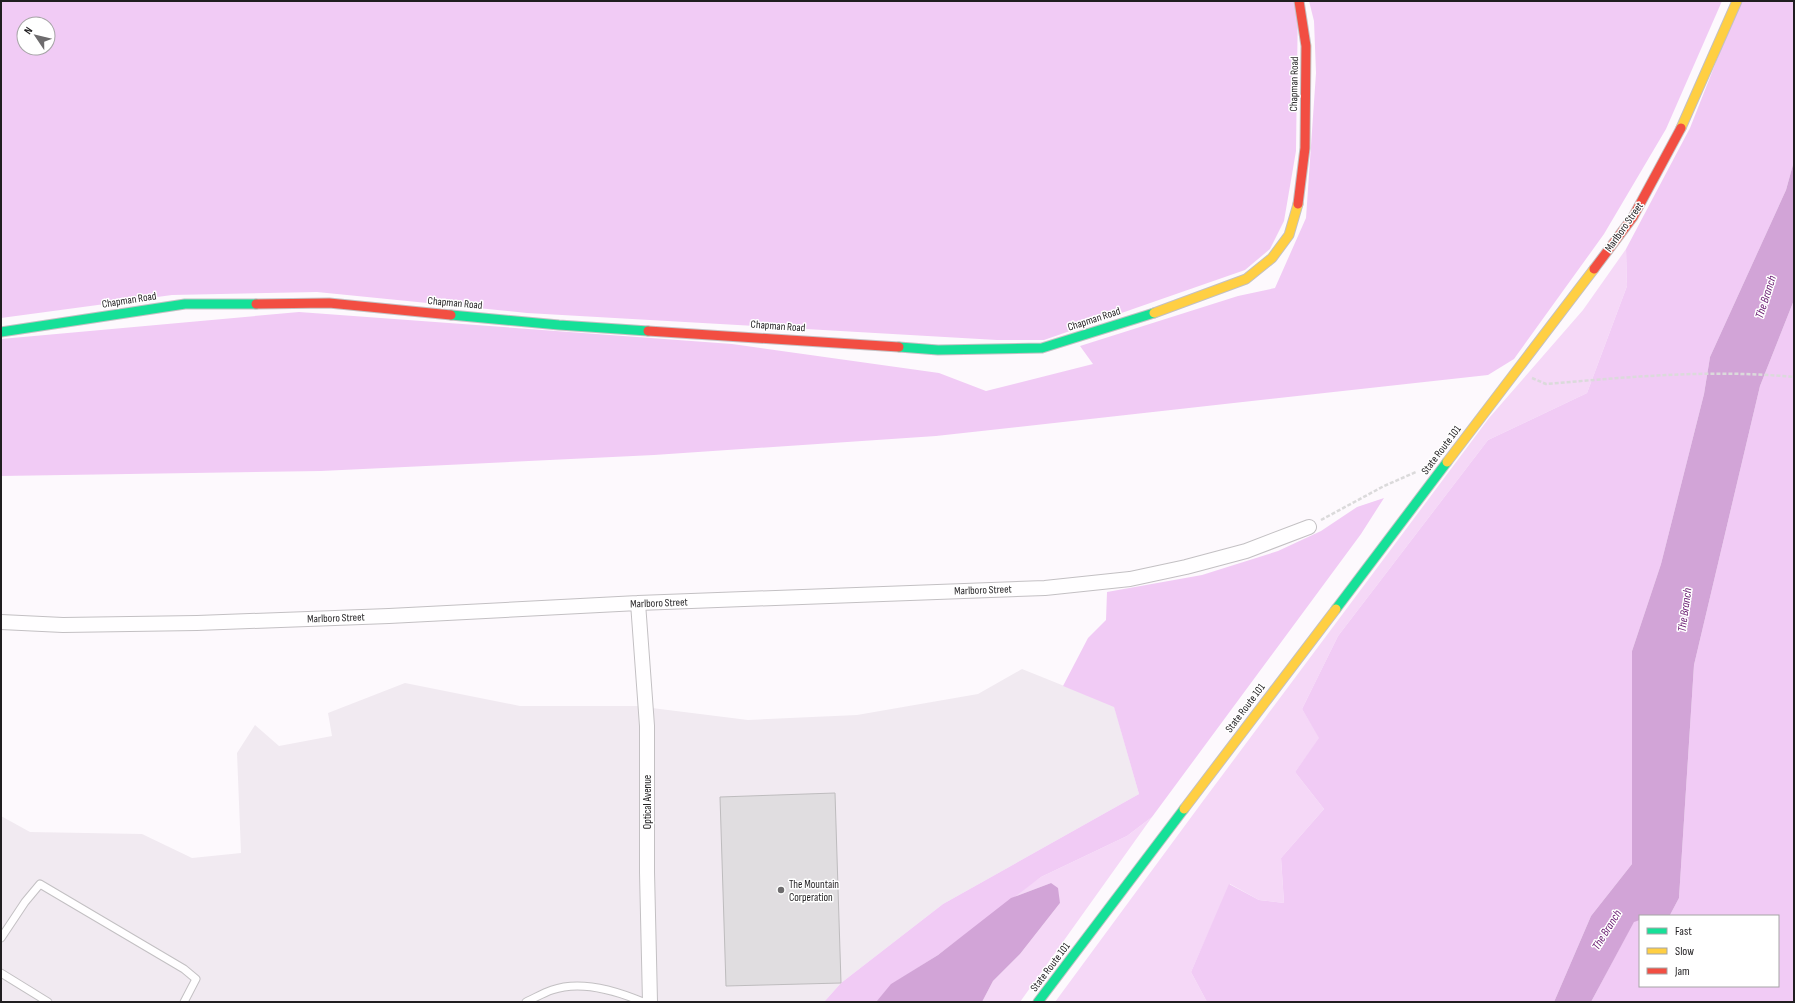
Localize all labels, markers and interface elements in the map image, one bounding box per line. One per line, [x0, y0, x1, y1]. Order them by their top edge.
north arrow [16, 16, 56, 56]
text: N [21, 24, 35, 37]
street label: Chapman Road [1287, 56, 1301, 112]
street label: Marlboro Street [1602, 199, 1646, 254]
water label: The Branch [1752, 274, 1780, 320]
street label: Chapman Road [101, 289, 158, 311]
street label: Chapman Road [427, 294, 483, 312]
street label: Chapman Road [1066, 304, 1123, 334]
street label: Chapman Road [750, 318, 806, 334]
street label: State Route 101 [1418, 423, 1464, 477]
street label: Marlboro Street [954, 582, 1013, 598]
water label: The Branch [1674, 587, 1696, 633]
street label: Marlboro Street [630, 595, 689, 611]
street label: Marlboro Street [307, 610, 366, 626]
street label: State Route 101 [1222, 681, 1268, 735]
street label: Optical Avenue [641, 775, 654, 829]
place label: The Mountain Corperation [789, 878, 839, 904]
marker: The Mountain Corperation [776, 885, 786, 895]
water label: The Branch [1589, 907, 1625, 953]
legend [1639, 915, 1779, 987]
text: Fast [1675, 924, 1692, 939]
street label: State Route 101 [1027, 940, 1073, 994]
text: Slow [1675, 944, 1694, 959]
text: Jam [1674, 964, 1690, 979]

